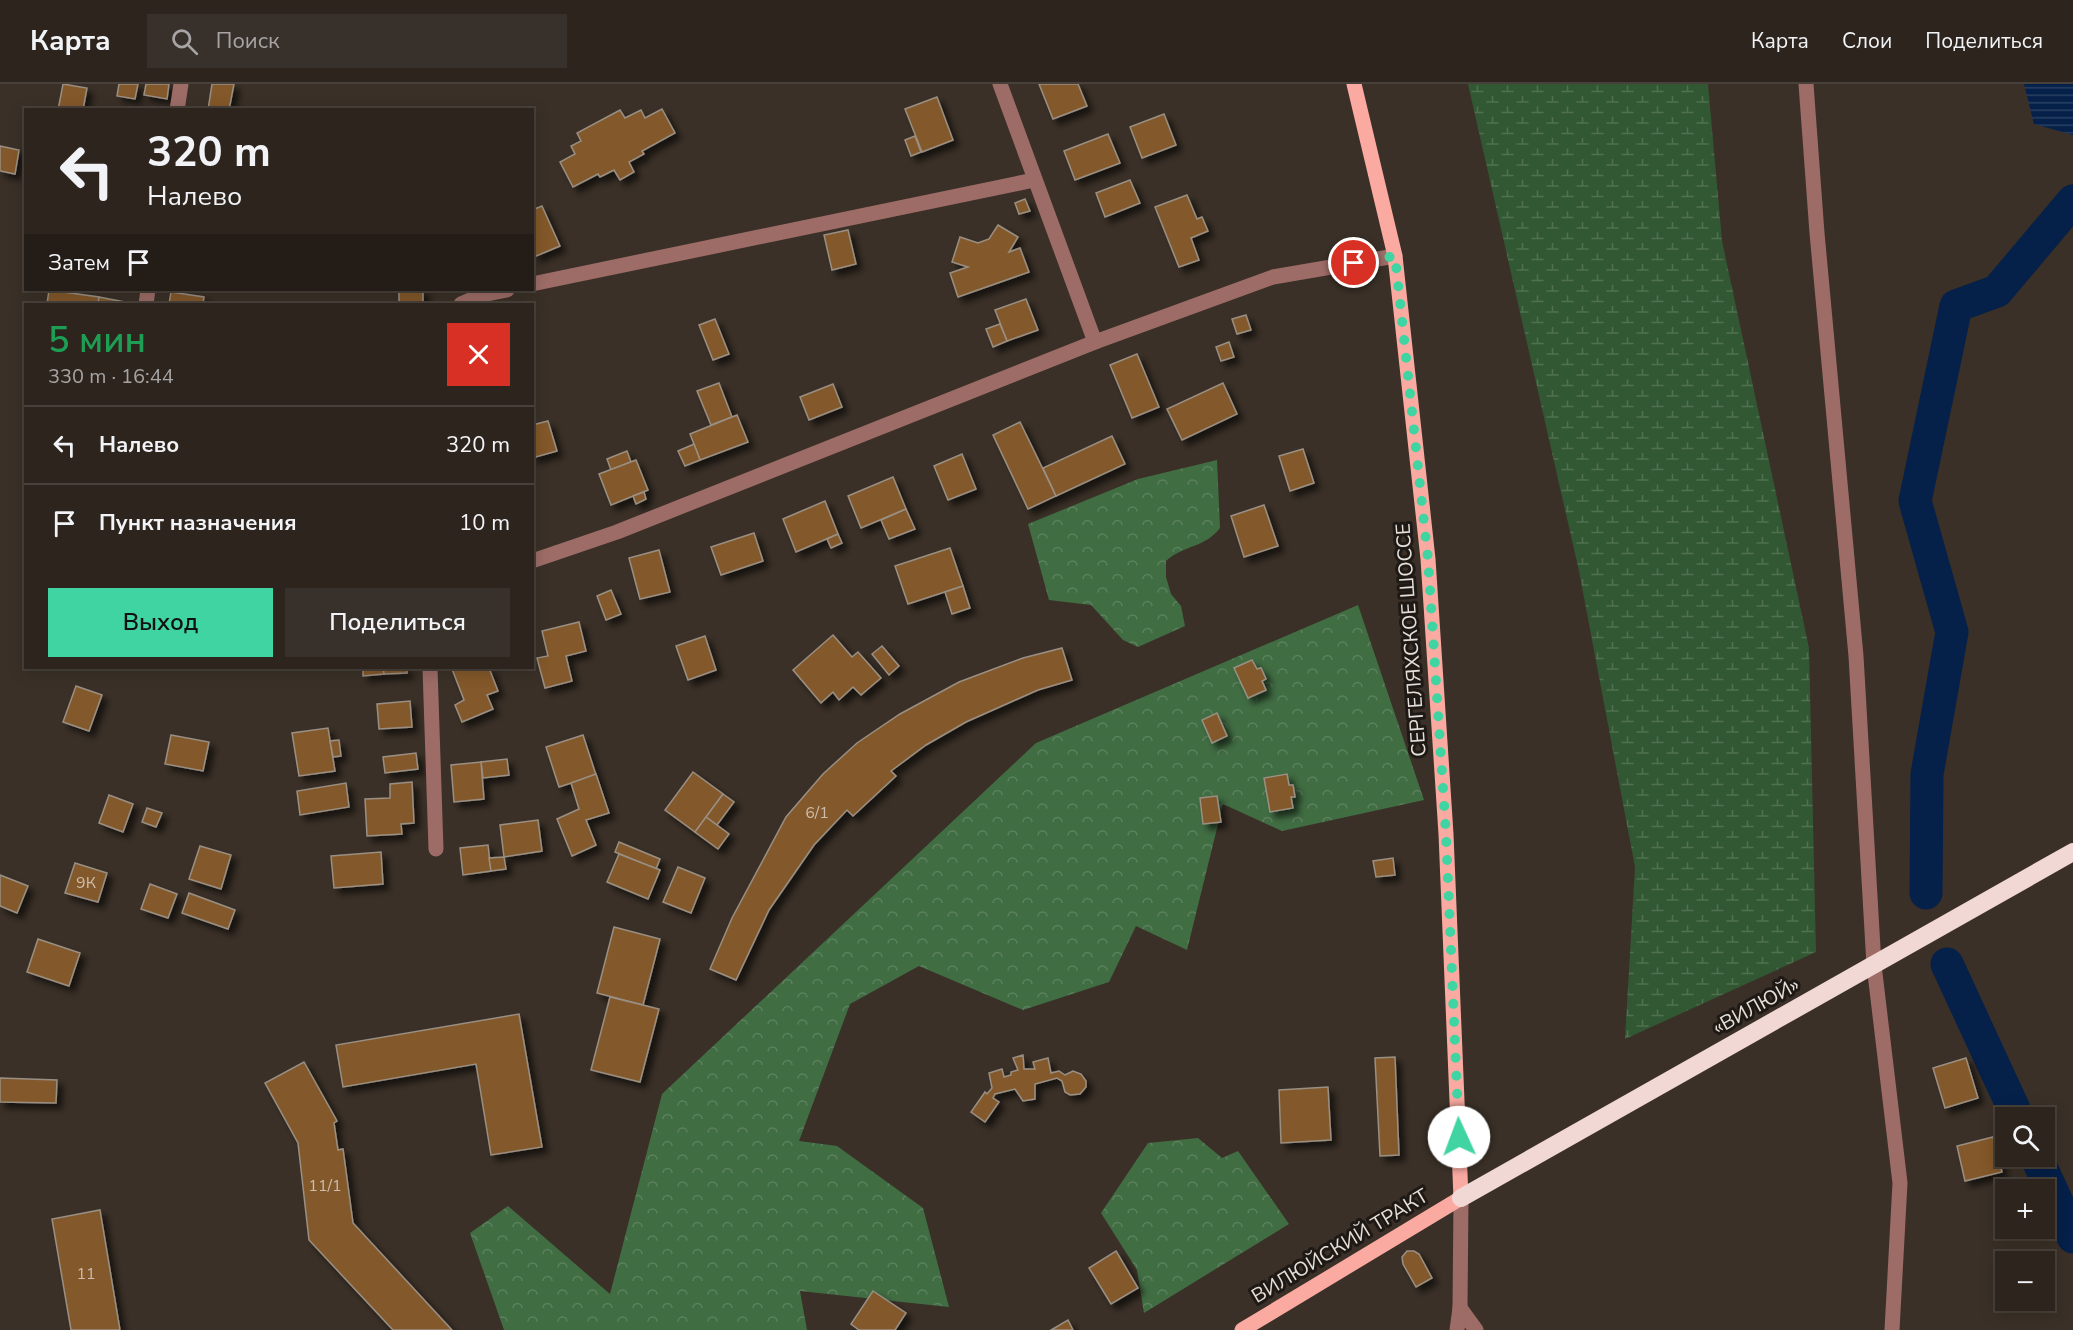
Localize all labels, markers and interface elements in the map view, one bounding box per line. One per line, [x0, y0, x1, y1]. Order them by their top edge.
search box [147, 14, 567, 68]
text: Карта [30, 22, 111, 60]
icon: search [168, 25, 201, 58]
text: Поиск [216, 26, 280, 56]
text: Карта [1751, 27, 1809, 55]
text: Слои [1842, 27, 1892, 55]
text: Поделиться [1925, 27, 2043, 55]
text: 320 m [147, 124, 271, 181]
icon: left [48, 132, 126, 210]
text: Налево [147, 178, 242, 215]
pin [1328, 237, 1379, 288]
icon: arrive [122, 246, 155, 279]
icon: arrive [1337, 246, 1370, 279]
text: Затем [48, 248, 110, 278]
text: 5 мин [48, 316, 146, 365]
button: close [447, 323, 510, 386]
text: 330 m · 16:44 [48, 363, 174, 390]
icon: left [48, 429, 81, 462]
text: Налево [99, 430, 179, 460]
text: 320 m [446, 430, 510, 460]
icon: arrive [48, 507, 81, 540]
text: Пункт назначения [99, 508, 297, 538]
text: 10 m [459, 508, 510, 538]
street label: СЕРГЕЛЯХСКОЕ ШОССЕ [1389, 522, 1433, 758]
button: Выход [48, 588, 273, 657]
button: Поделиться [285, 588, 510, 657]
house number: 6/1 [805, 802, 829, 824]
house number: 9К [76, 872, 97, 894]
street label: «ВИЛЮЙ» [1708, 971, 1804, 1041]
position arrow [1427, 1105, 1491, 1169]
map controls [1995, 1107, 2055, 1311]
button: search [1995, 1107, 2055, 1167]
house number: 11/1 [308, 1175, 342, 1197]
button: + [1995, 1179, 2055, 1239]
street label: ВИЛЮЙСКИЙ ТРАКТ [1247, 1182, 1433, 1310]
button: − [1995, 1251, 2055, 1311]
house number: 11 [76, 1263, 96, 1285]

